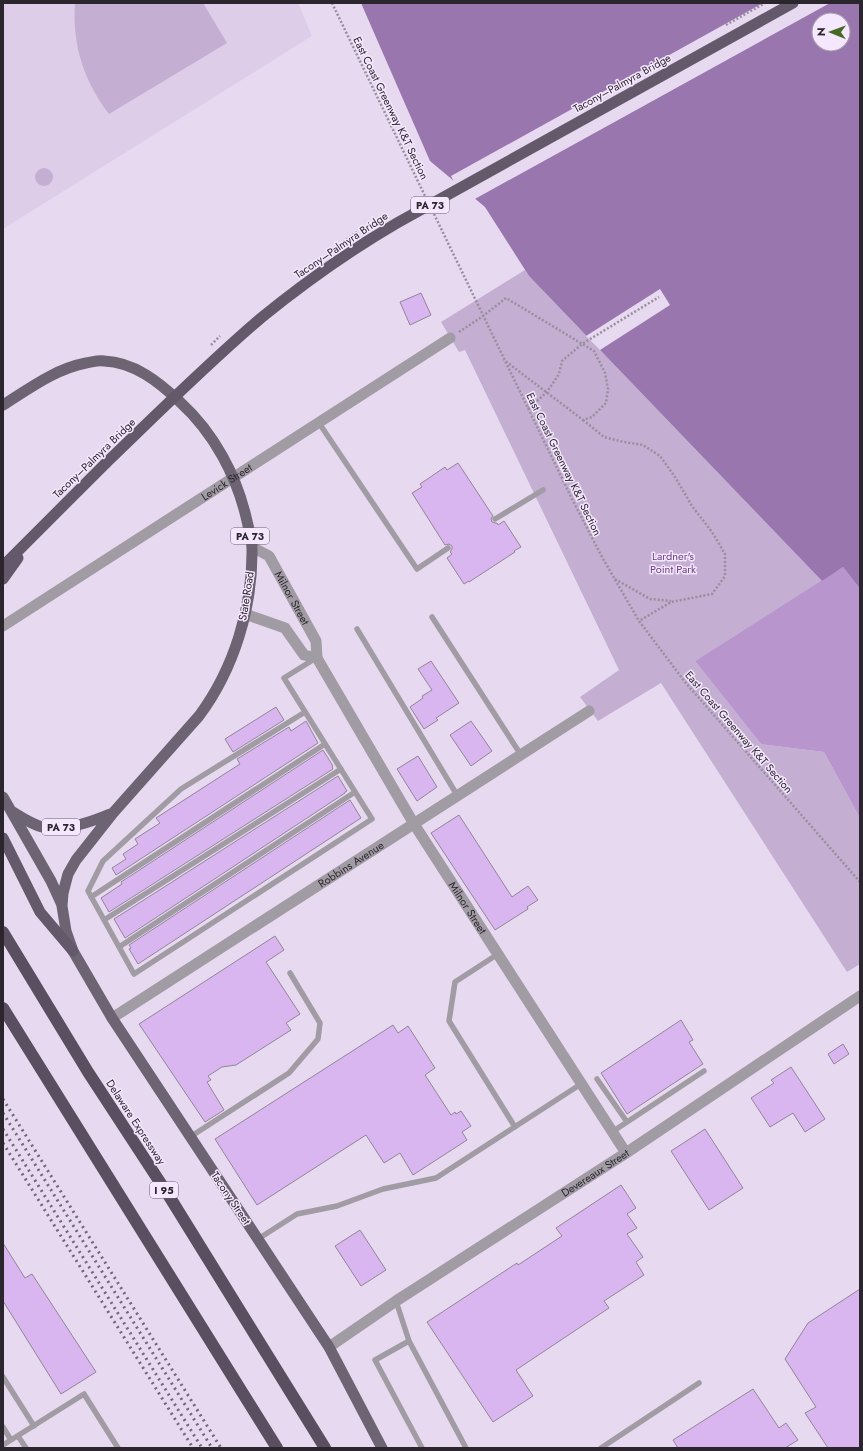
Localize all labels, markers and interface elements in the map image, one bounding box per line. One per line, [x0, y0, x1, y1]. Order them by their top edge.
north arrow [811, 12, 851, 52]
text: N [813, 27, 829, 36]
street label: East Coast Greenway K&T Section [349, 34, 433, 182]
street label: Tacony–Palmyra Bridge [570, 49, 674, 117]
road number: PA 73 [411, 197, 449, 213]
street label: Tacony–Palmyra Bridge [291, 208, 391, 282]
street label: East Coast Greenway K&T Section [522, 390, 606, 538]
street label: Tacony–Palmyra Bridge [49, 414, 139, 502]
street label: Levick Street [198, 459, 256, 504]
road number: PA 73 [231, 528, 269, 544]
park label: Lardner's Point Park [650, 548, 696, 577]
street label: Milnor Street [271, 568, 314, 628]
street label: State Road [234, 570, 258, 622]
street label: East Coast Greenway K&T Section [681, 667, 797, 797]
road number: PA 73 [42, 819, 80, 835]
street label: Robbins Avenue [315, 837, 387, 891]
street label: Milnor Street [445, 878, 491, 937]
street label: Delaware Expressway [102, 1076, 170, 1168]
street label: Devereaux Street [558, 1145, 633, 1201]
street label: Tacony Street [207, 1168, 255, 1228]
road number: I 95 [150, 1182, 178, 1198]

